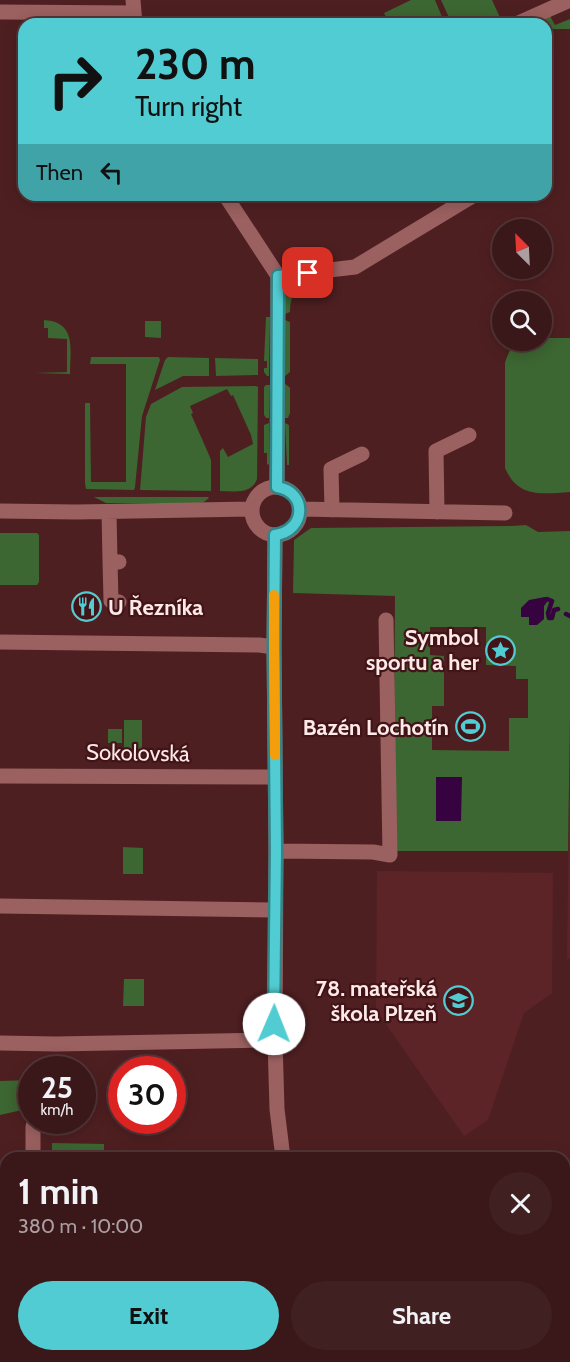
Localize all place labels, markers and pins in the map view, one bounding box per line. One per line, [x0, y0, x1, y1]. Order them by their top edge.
pin [282, 247, 333, 298]
restaurant icon: U Řezníka [71, 591, 103, 623]
place label: U Řezníka [108, 594, 203, 621]
place label: Symbol sportu a her [366, 624, 480, 676]
place icon: Symbol sportu a her [484, 634, 516, 666]
sports icon: Bazén Lochotín [454, 711, 486, 743]
place label: Bazén Lochotín [303, 714, 449, 741]
place label: 78. mateřská škola Plzeň [316, 975, 437, 1027]
school or university icon: 78. mateřská škola Plzeň [442, 985, 474, 1017]

